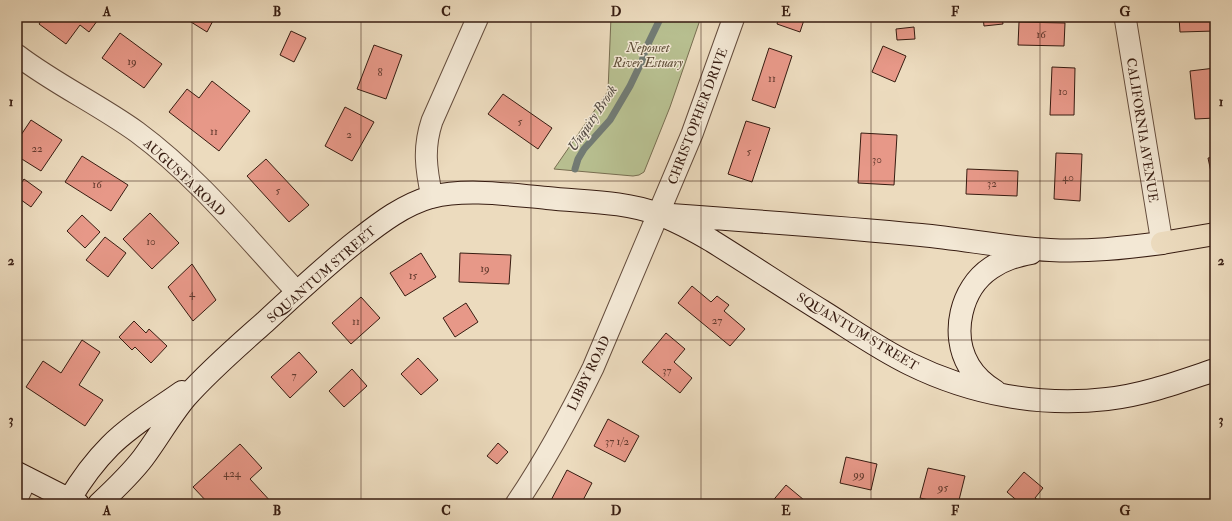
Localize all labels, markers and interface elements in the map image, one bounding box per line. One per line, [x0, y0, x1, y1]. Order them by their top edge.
text: A [102, 4, 112, 20]
text: B [273, 4, 281, 20]
text: C [441, 4, 451, 20]
text: D [611, 4, 622, 20]
text: E [781, 4, 791, 20]
text: F [951, 4, 960, 20]
text: G [1120, 4, 1131, 20]
house number: 16 [1036, 28, 1047, 41]
park label: Neponset River Estuary [612, 40, 683, 71]
street label: CHRISTOPHER DRIVE [664, 46, 731, 187]
house number: 19 [127, 55, 137, 68]
street label: CALIFORNIA AVENUE [1123, 57, 1161, 204]
house number: 8 [377, 66, 383, 79]
house number: 11 [768, 72, 776, 85]
water label: Unquity Brook [564, 82, 621, 155]
house number: 10 [1058, 85, 1068, 98]
text: 1 [9, 94, 14, 110]
text: 1 [1219, 94, 1224, 110]
house number: 5 [518, 115, 523, 128]
house number: 11 [210, 125, 218, 138]
house number: 2 [346, 128, 352, 141]
street label: AUGUSTA ROAD [139, 135, 229, 220]
house number: 22 [31, 142, 43, 155]
house number: 5 [747, 145, 752, 158]
house number: 30 [872, 153, 882, 166]
house number: 40 [1062, 171, 1074, 184]
house number: 32 [987, 177, 997, 190]
house number: 16 [92, 178, 103, 191]
house number: 5 [276, 184, 281, 197]
street label: SQUANTUM STREET [264, 223, 380, 326]
house number: 10 [146, 235, 156, 248]
text: 2 [8, 253, 15, 269]
text: 2 [1218, 253, 1225, 269]
house number: 19 [480, 262, 490, 275]
house number: 15 [409, 269, 418, 282]
house number: 4 [189, 287, 196, 300]
street label: SQUANTUM STREET [794, 289, 921, 375]
house number: 27 [712, 314, 722, 327]
house number: 11 [352, 315, 360, 328]
street label: LIBBY ROAD [564, 333, 614, 414]
house number: 37 [662, 364, 672, 377]
house number: 7 [291, 369, 297, 382]
text: 3 [9, 412, 14, 428]
text: 3 [1219, 412, 1224, 428]
house number: 37 1/2 [605, 435, 629, 448]
house number: 424 [223, 467, 242, 480]
house number: 99 [852, 468, 865, 481]
house number: 95 [937, 481, 948, 494]
text: A [102, 503, 112, 519]
text: B [273, 503, 281, 519]
text: C [441, 503, 451, 519]
text: D [611, 503, 622, 519]
text: E [781, 503, 791, 519]
text: F [951, 503, 960, 519]
text: G [1120, 503, 1131, 519]

